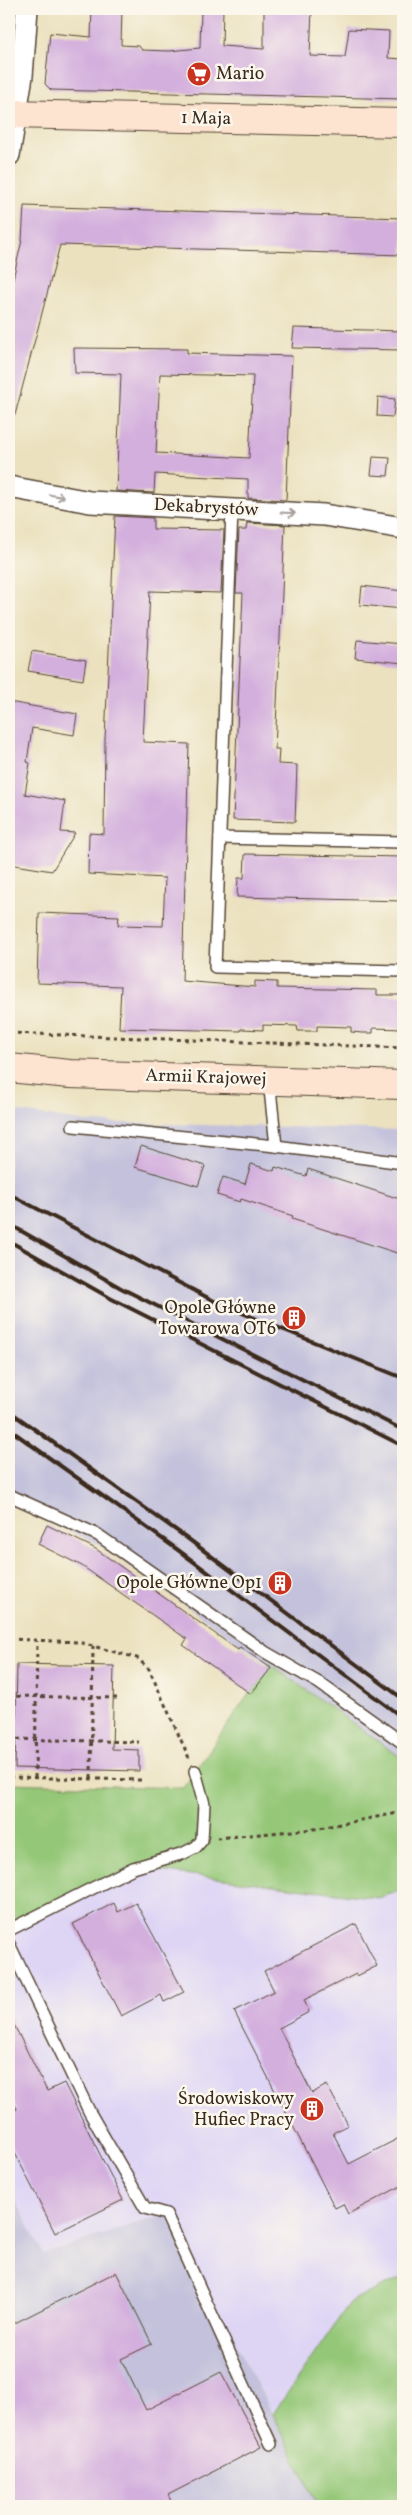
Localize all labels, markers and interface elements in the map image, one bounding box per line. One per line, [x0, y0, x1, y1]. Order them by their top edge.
supermarket icon: Mario [186, 61, 212, 87]
place label: Mario [216, 62, 264, 87]
street label: 1 Maja [181, 106, 231, 132]
one-way arrow [48, 491, 64, 501]
street label: Dekabrystów [153, 493, 259, 523]
one-way arrow [280, 508, 296, 517]
street label: Armii Krajowej [145, 1063, 267, 1093]
place label: Opole Główne Towarowa OT6 [158, 1296, 276, 1342]
building icon: Opole Główne Towarowa OT6 [281, 1305, 307, 1331]
building icon: Opole Główne Op1 [267, 1570, 293, 1596]
place label: Opole Główne Op1 [116, 1571, 262, 1596]
place label: Środowiskowy Hufiec Pracy [178, 2087, 294, 2133]
building icon: Środowiskowy Hufiec Pracy [299, 2096, 325, 2122]

